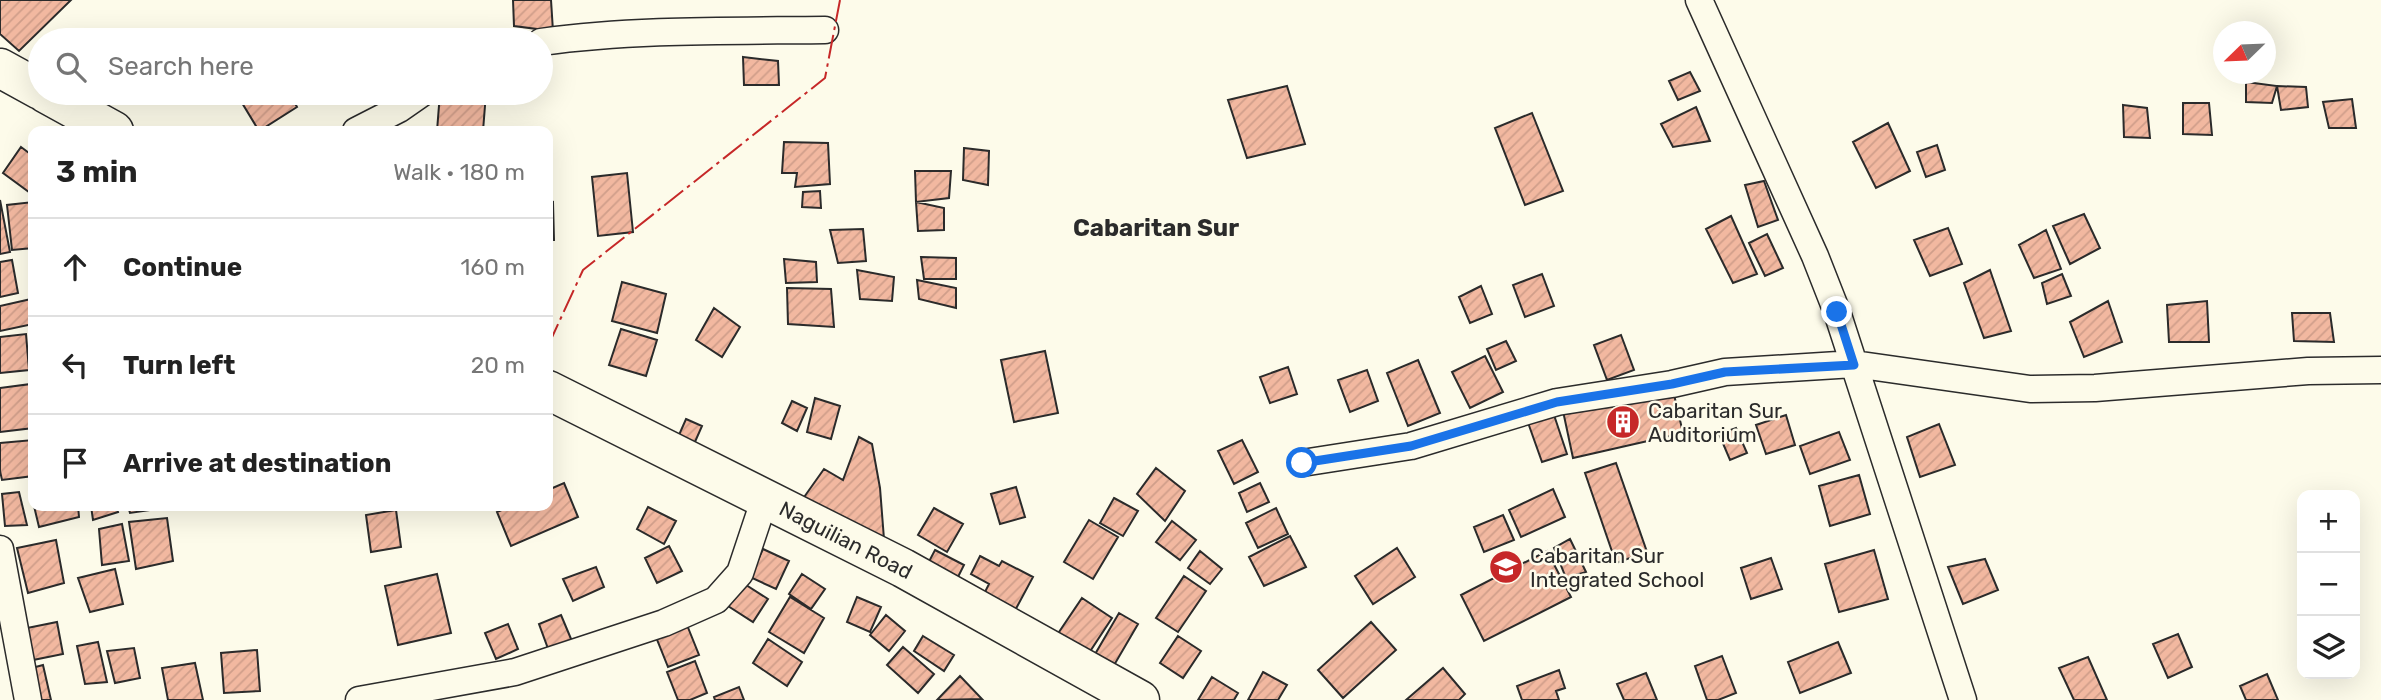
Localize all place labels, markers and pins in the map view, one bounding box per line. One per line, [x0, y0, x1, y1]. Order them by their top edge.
place label: Cabaritan Sur Auditorium [1648, 398, 1782, 447]
building icon: Cabaritan Sur Auditorium [1604, 403, 1642, 441]
place label: Cabaritan Sur Integrated School [1530, 543, 1704, 592]
school or university icon: Cabaritan Sur Integrated School [1487, 548, 1525, 586]

